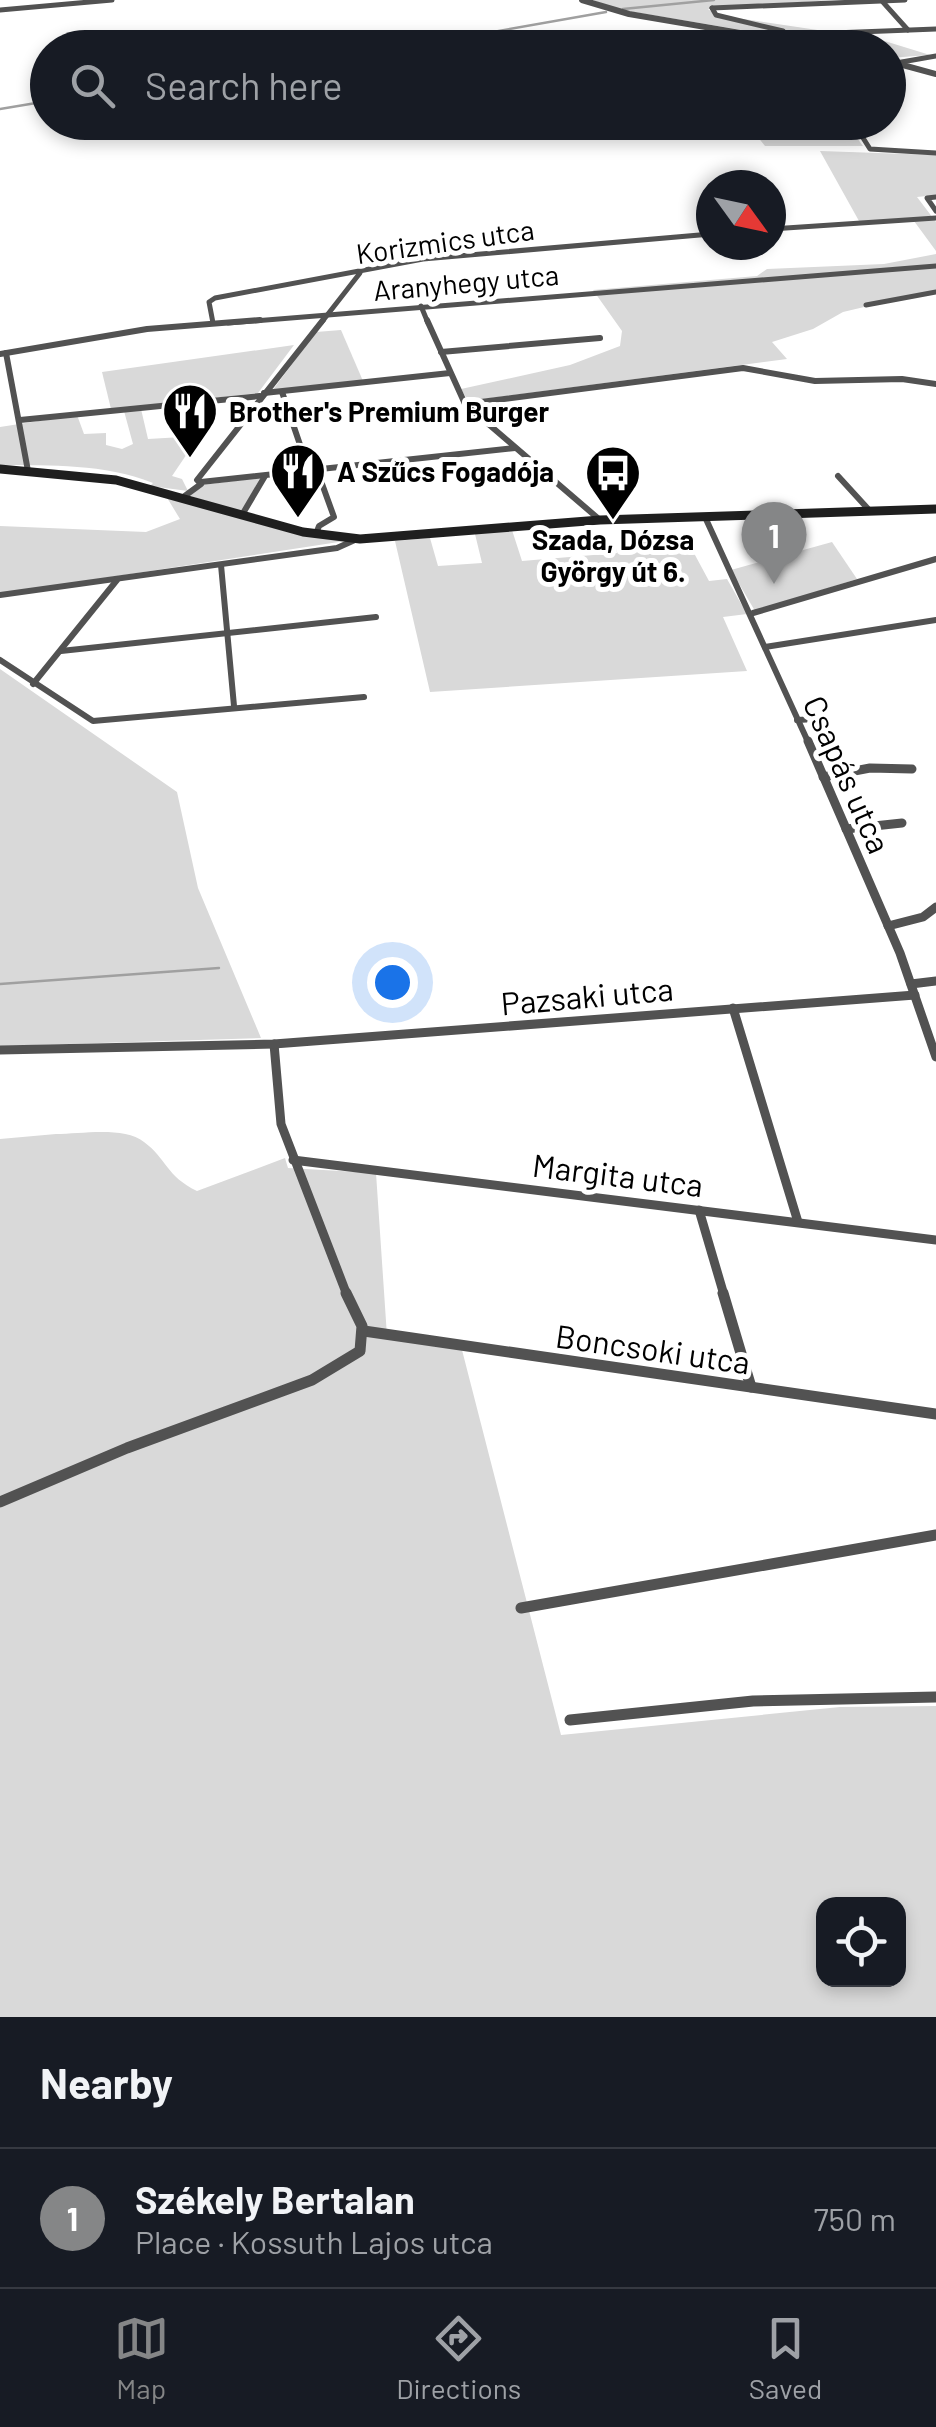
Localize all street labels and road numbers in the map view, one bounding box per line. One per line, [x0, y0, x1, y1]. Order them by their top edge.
street label: Korizmics utca [354, 212, 536, 270]
street label: Aranyhegy utca [372, 257, 560, 307]
street label: Csapás utca [796, 689, 900, 859]
street label: Pazsaki utca [499, 969, 675, 1021]
street label: Margita utca [531, 1145, 705, 1203]
street label: Boncsoki utca [553, 1316, 753, 1380]

